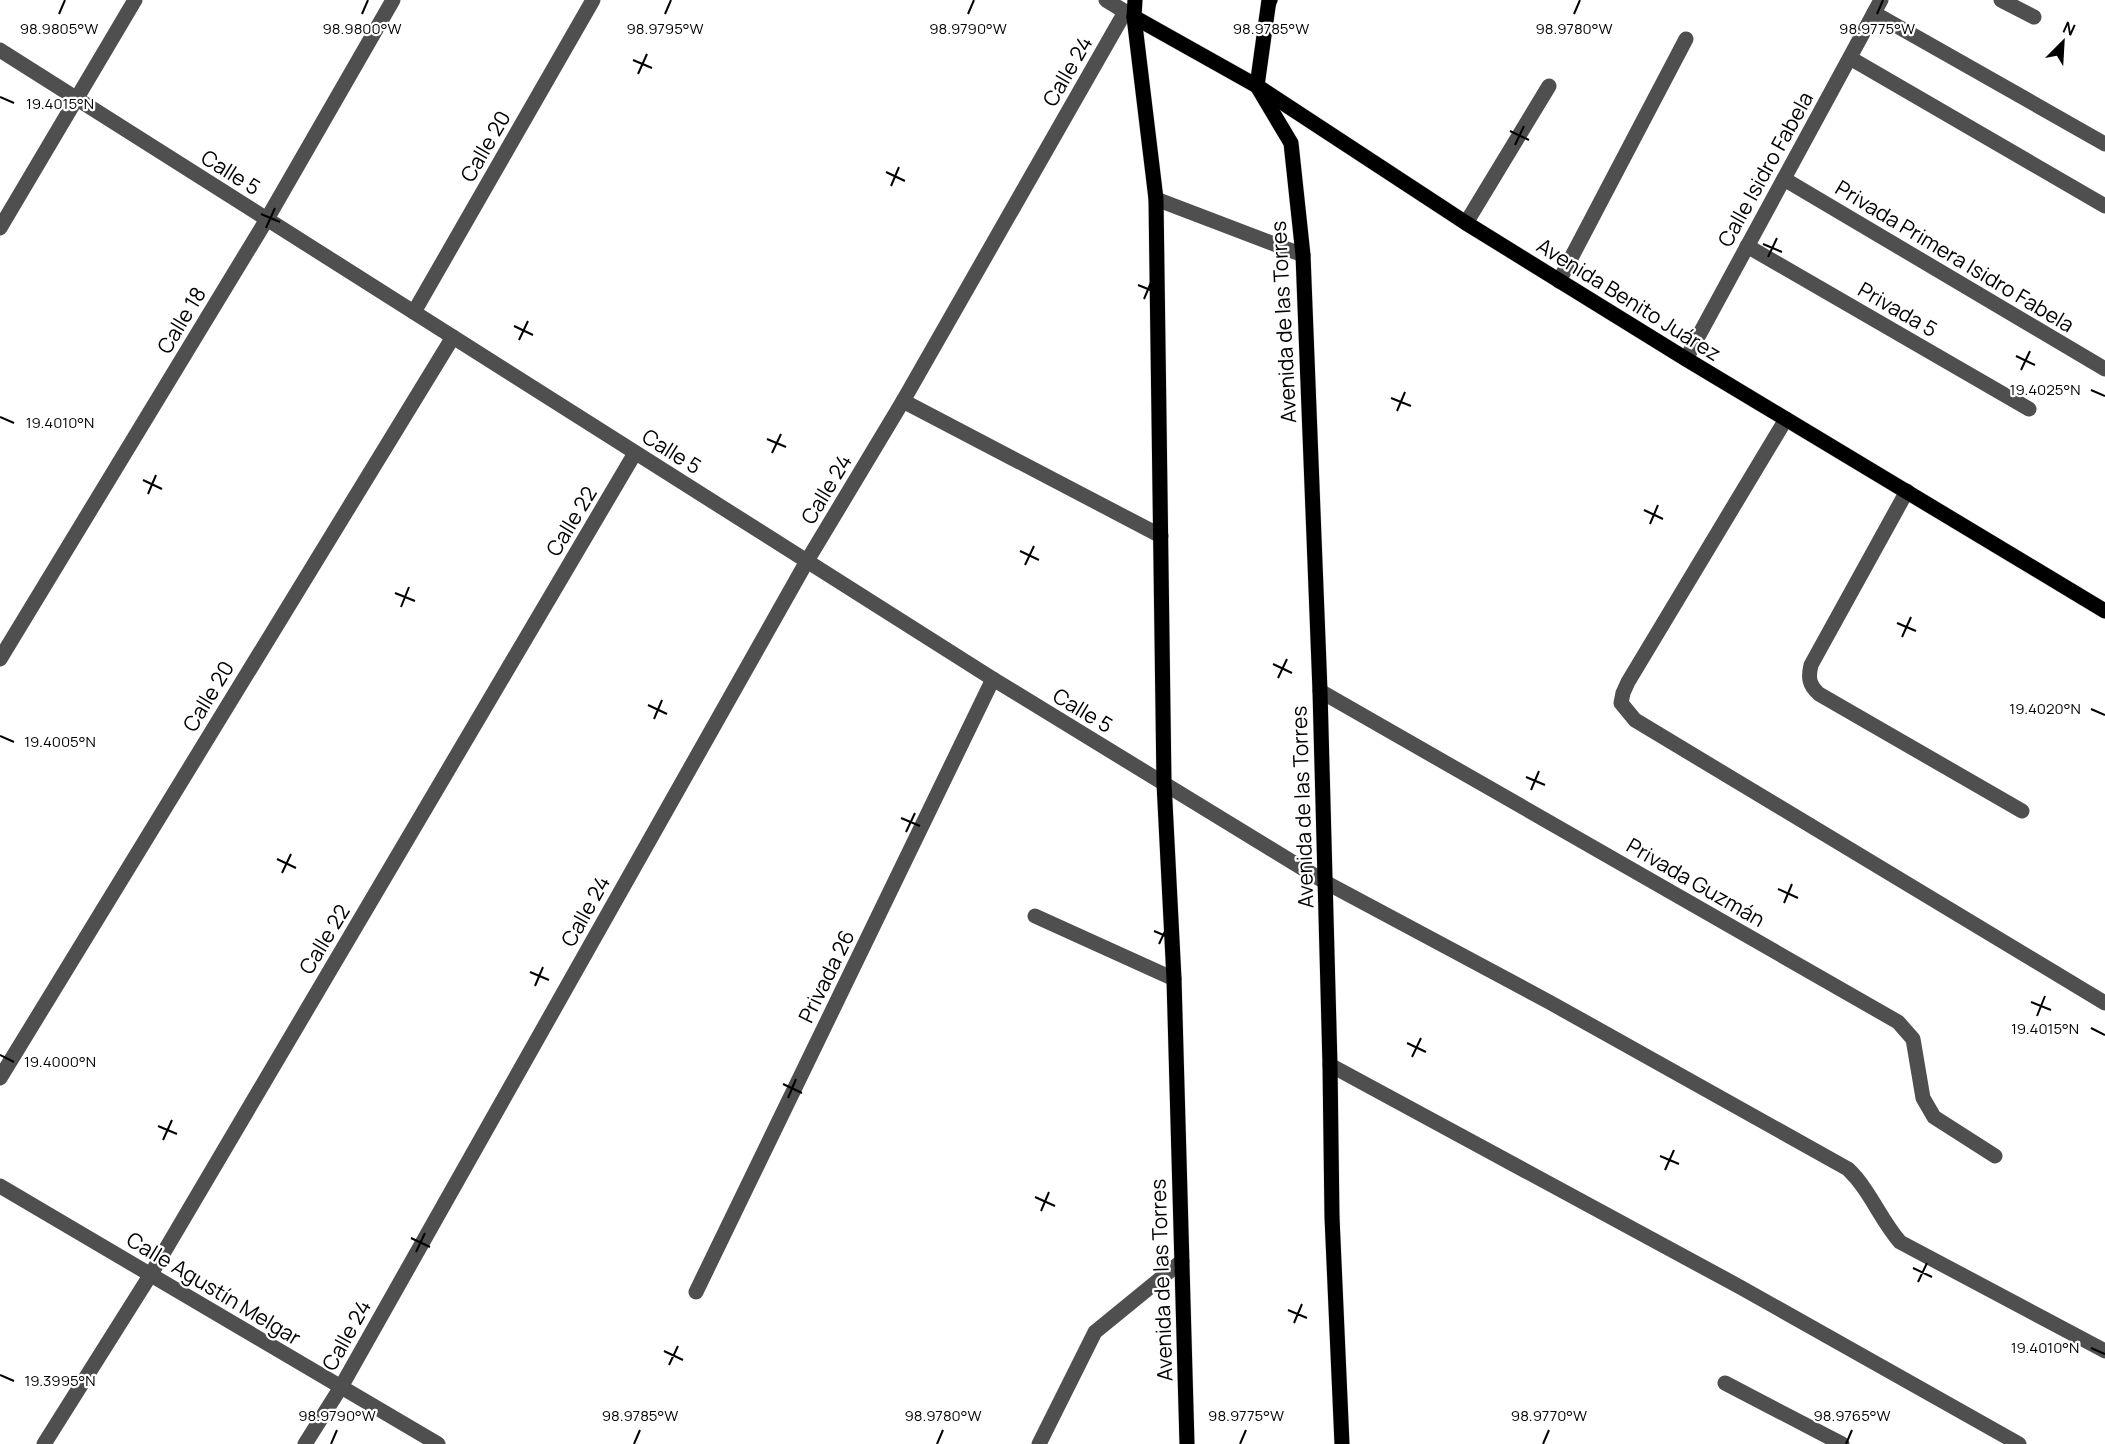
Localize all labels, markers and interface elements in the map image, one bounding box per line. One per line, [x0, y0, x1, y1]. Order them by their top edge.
north arrow [2033, 12, 2093, 72]
text: N [2059, 16, 2079, 41]
text: 98.9805°W [20, 18, 98, 39]
text: 98.9800°W [323, 18, 401, 39]
text: 98.9795°W [626, 18, 704, 39]
text: 98.9790°W [929, 18, 1007, 39]
text: 98.9785°W [1233, 18, 1309, 39]
text: 98.9780°W [1535, 18, 1613, 39]
text: 98.9775°W [1839, 18, 1915, 39]
street label: Calle 24 [1036, 31, 1098, 111]
street label: Calle Isidro Fabela [1711, 86, 1819, 252]
text: 19.4015°N [26, 93, 94, 114]
street label: Calle 20 [453, 105, 517, 187]
street label: Calle 5 [196, 143, 266, 201]
street label: Privada Primera Isidro Fabela [1830, 174, 2080, 338]
street label: Avenida de las Torres [1264, 220, 1302, 424]
street label: Avenida Benito Juárez [1532, 231, 1726, 367]
street label: Privada 5 [1853, 275, 1943, 343]
street label: Calle 18 [150, 281, 212, 359]
text: 19.4025°N [2010, 379, 2080, 400]
text: 19.4010°N [26, 412, 94, 433]
street label: Calle 5 [637, 422, 707, 480]
street label: Calle 24 [794, 449, 858, 529]
street label: Calle 22 [539, 481, 603, 561]
street label: Calle 20 [176, 655, 240, 737]
street label: Calle 5 [1048, 681, 1118, 739]
text: 19.4020°N [2009, 698, 2081, 719]
street label: Avenida de las Torres [1284, 705, 1320, 909]
text: 19.4005°N [24, 731, 96, 752]
street label: Privada Guzmán [1622, 831, 1770, 933]
street label: Calle 24 [554, 871, 616, 951]
street label: Calle 22 [292, 899, 356, 979]
street label: Privada 26 [791, 925, 861, 1027]
text: 19.4015°N [2011, 1018, 2079, 1039]
text: 19.4000°N [24, 1051, 96, 1072]
street label: Avenida de las Torres [1143, 1178, 1179, 1382]
street label: Calle Agustín Melgar [122, 1225, 307, 1351]
street label: Calle 24 [315, 1295, 377, 1375]
text: 19.4010°N [2011, 1337, 2079, 1358]
text: 19.3995°N [24, 1370, 96, 1391]
text: 98.9790°W [298, 1405, 376, 1426]
text: 98.9785°W [602, 1405, 678, 1426]
text: 98.9780°W [904, 1405, 982, 1426]
text: 98.9775°W [1208, 1405, 1284, 1426]
text: 98.9770°W [1511, 1405, 1587, 1426]
text: 98.9765°W [1813, 1405, 1891, 1426]

